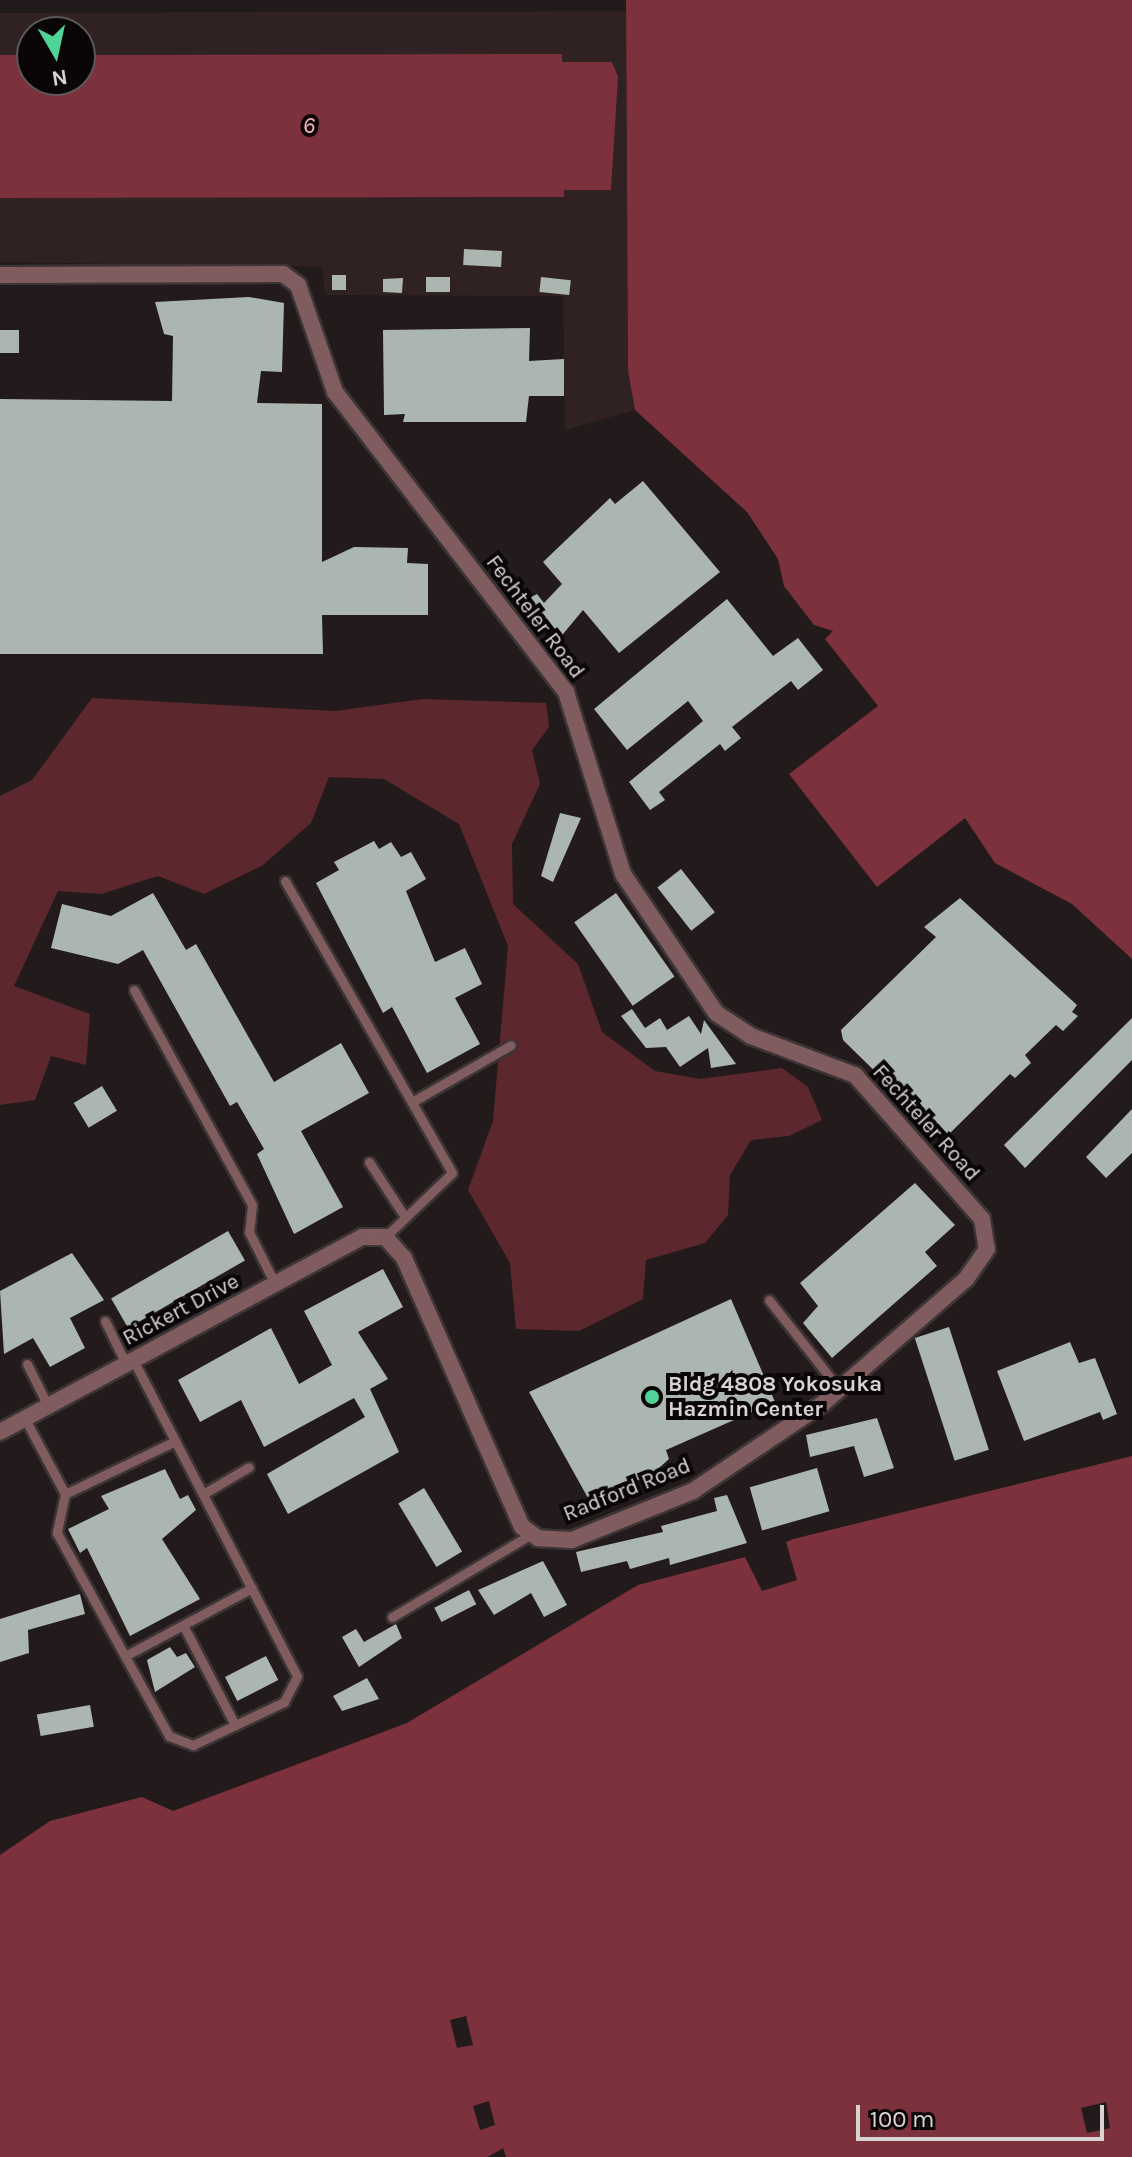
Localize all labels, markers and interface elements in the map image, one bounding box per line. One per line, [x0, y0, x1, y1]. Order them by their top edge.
north arrow [16, 16, 96, 96]
text: N [50, 64, 69, 92]
water label: 6 [303, 112, 315, 140]
street label: Fechteler Road [480, 550, 590, 684]
street label: Fechteler Road [867, 1059, 985, 1187]
street label: Rickert Drive [118, 1268, 244, 1352]
place label: Bldg 4808 Yokosuka Hazmin Center [668, 1371, 882, 1422]
marker: Bldg 4808 Yokosuka Hazmin Center [643, 1388, 661, 1406]
street label: Radford Road [559, 1452, 695, 1528]
scale bar [860, 2089, 1108, 2139]
text: 100 m [870, 2105, 935, 2133]

